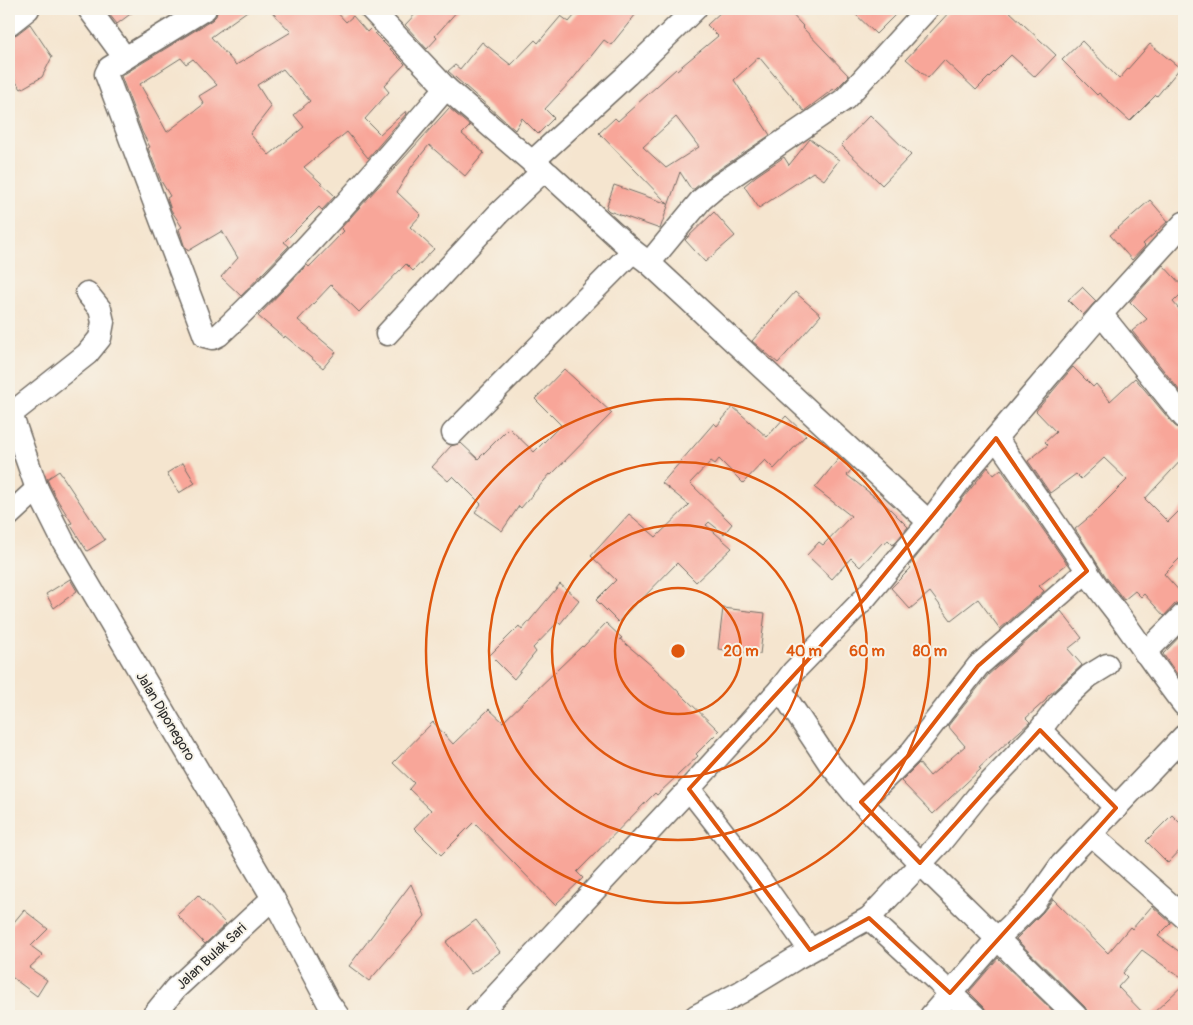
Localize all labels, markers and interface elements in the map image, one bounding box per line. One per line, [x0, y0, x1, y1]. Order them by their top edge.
centre of rings [669, 642, 687, 660]
text: 20 m [723, 642, 759, 661]
text: 40 m [786, 642, 822, 661]
text: 60 m [849, 642, 885, 661]
text: 80 m [913, 642, 947, 661]
street label: Jalan Diponegoro [132, 669, 199, 764]
street label: Jalan Bulak Sari [173, 919, 250, 993]

